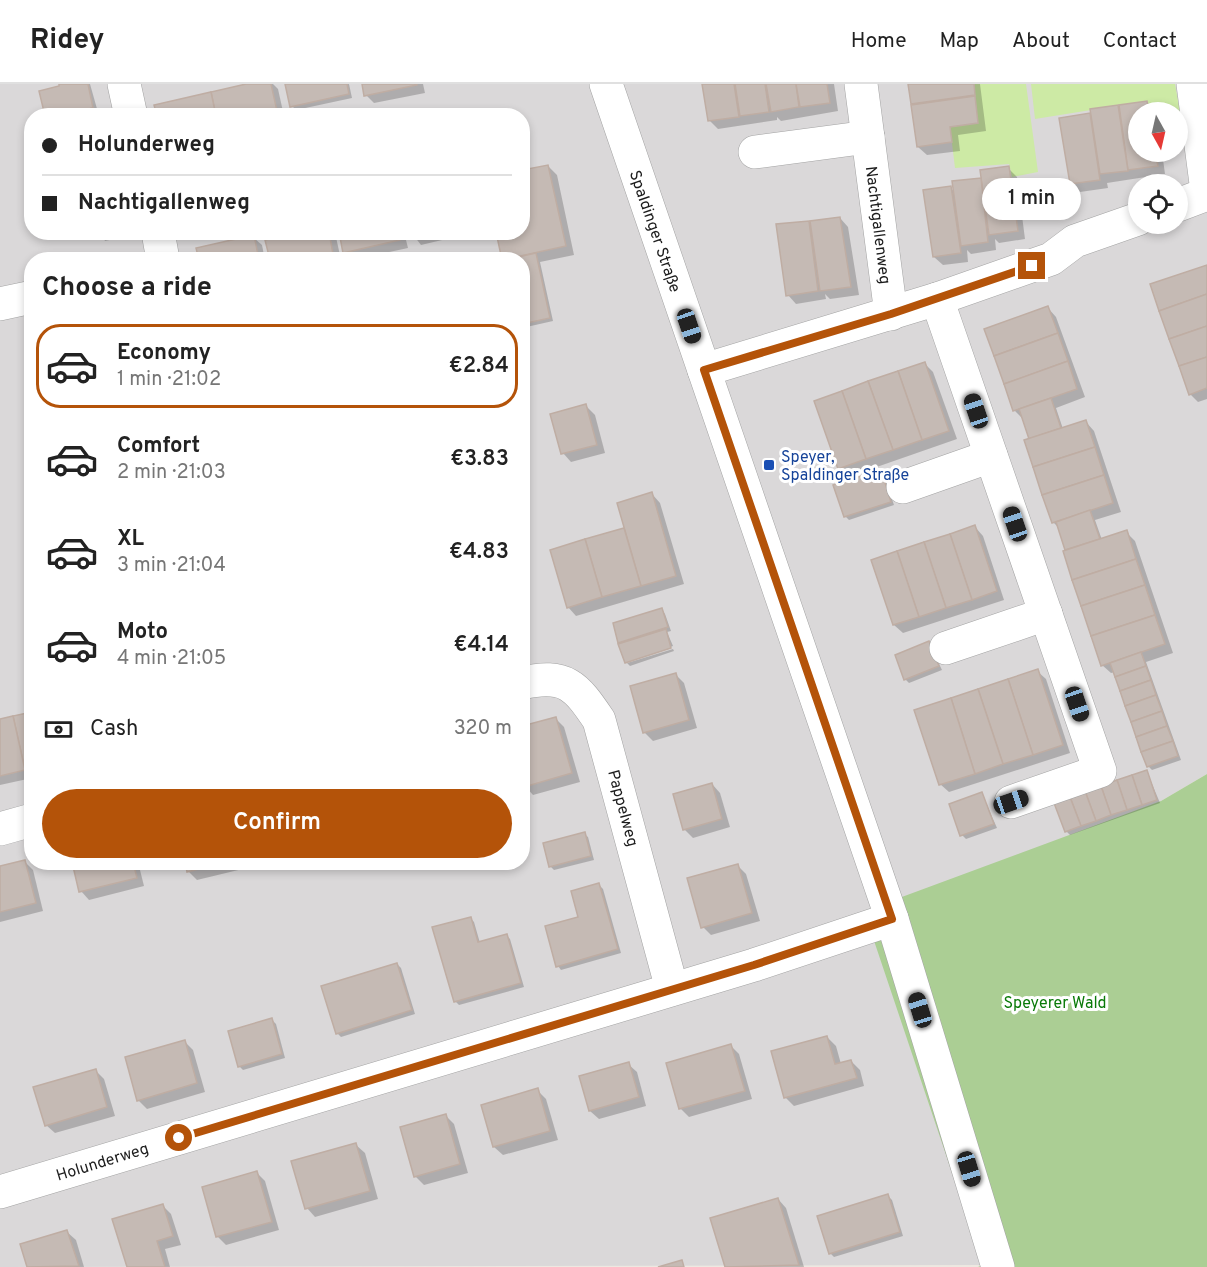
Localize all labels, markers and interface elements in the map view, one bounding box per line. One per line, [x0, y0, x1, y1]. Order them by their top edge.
text: Ridey [30, 23, 104, 59]
text: Home [851, 28, 907, 55]
text: Map [940, 28, 979, 55]
text: About [1012, 28, 1070, 55]
text: Contact [1103, 28, 1177, 55]
north arrow [1128, 102, 1188, 162]
map controls [1128, 102, 1188, 234]
text: Holunderweg [78, 132, 215, 159]
street label: Nachtigallenweg [860, 165, 894, 285]
street label: Spaldinger Straße [624, 168, 684, 295]
button: locate [1128, 174, 1188, 234]
callout: 1 min [982, 179, 1082, 221]
text: 1 min [1008, 186, 1055, 212]
text: Nachtigallenweg [78, 190, 250, 217]
route end [1018, 252, 1045, 279]
text: Choose a ride [42, 271, 212, 305]
car [675, 306, 703, 346]
icon: car [45, 339, 99, 393]
text: Economy [117, 340, 211, 367]
text: €2.84 [449, 353, 509, 380]
text: 1 min · 21:02 [117, 367, 221, 393]
car [962, 391, 990, 431]
icon: car [45, 432, 99, 486]
text: Comfort [117, 433, 200, 460]
text: €3.83 [450, 446, 509, 473]
place label: Speyer, Spaldinger Straße [781, 448, 909, 486]
marker: Speyer, Spaldinger Straße [762, 458, 776, 472]
text: 2 min · 21:03 [117, 460, 226, 486]
car [1001, 504, 1029, 544]
icon: car [45, 525, 99, 579]
text: XL [117, 526, 144, 553]
text: €4.83 [449, 539, 509, 566]
text: 3 min · 21:04 [117, 553, 226, 579]
icon: car [45, 618, 99, 672]
text: Moto [117, 619, 168, 646]
text: €4.14 [454, 632, 509, 659]
text: 4 min · 21:05 [117, 646, 226, 672]
car [1063, 684, 1091, 724]
icon: cash [42, 713, 75, 746]
text: Cash [90, 716, 139, 743]
text: 320 m [454, 716, 512, 742]
street label: Pappelweg [602, 768, 642, 849]
car [991, 788, 1031, 816]
button: Confirm [42, 789, 512, 858]
car [906, 990, 934, 1030]
park label: Speyerer Wald [1003, 994, 1107, 1014]
route start [165, 1124, 192, 1151]
street label: Holunderweg [54, 1139, 151, 1186]
car [955, 1149, 983, 1189]

